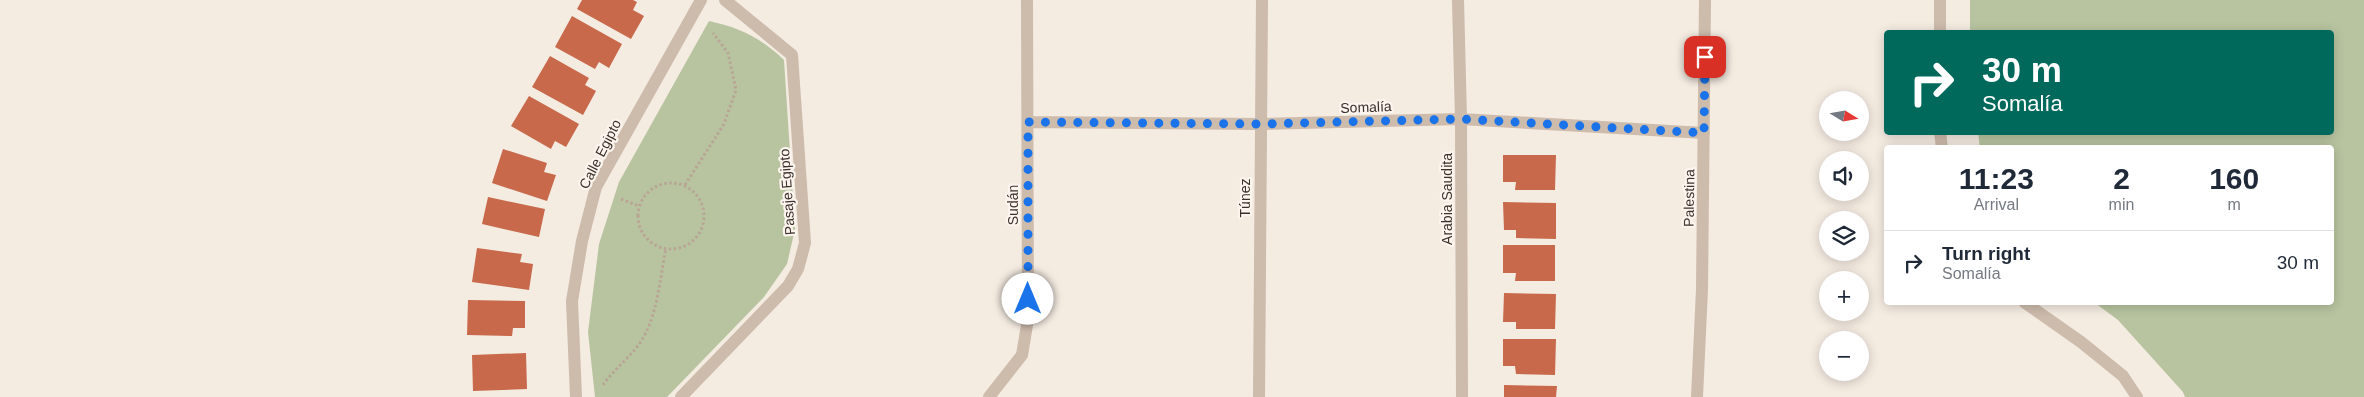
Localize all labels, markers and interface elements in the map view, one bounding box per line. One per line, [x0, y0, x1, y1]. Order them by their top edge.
pin [1684, 36, 1726, 78]
icon: arrive [1691, 43, 1719, 71]
icon: right [1899, 50, 1964, 115]
text: 30 m [1982, 50, 2062, 89]
north arrow [1819, 91, 1869, 141]
map controls [1819, 91, 1869, 381]
text: Somalía [1982, 91, 2063, 116]
street label: Somalía [1340, 98, 1392, 116]
street label: Calle Egipto [576, 117, 624, 191]
street label: Pasaje Egipto [776, 148, 798, 236]
button: sound [1819, 151, 1869, 201]
street label: Arabia Saudita [1439, 153, 1455, 245]
text: 11:23 [1959, 162, 2034, 195]
text: 2 [2113, 162, 2130, 195]
text: 160 [2209, 162, 2259, 195]
street label: Palestina [1680, 169, 1698, 227]
street label: Túnez [1237, 179, 1253, 217]
street label: Sudán [1005, 185, 1021, 225]
text: Arrival [1974, 196, 2019, 213]
text: min [2109, 196, 2134, 213]
text: m [2228, 196, 2241, 213]
button: layers [1819, 211, 1869, 261]
text: Turn right [1942, 243, 2030, 264]
icon: right [1899, 249, 1927, 277]
text: 30 m [2277, 252, 2319, 273]
text: Somalía [1942, 265, 2001, 282]
button: + [1819, 271, 1869, 321]
position arrow [1001, 272, 1053, 324]
button: − [1819, 331, 1869, 381]

